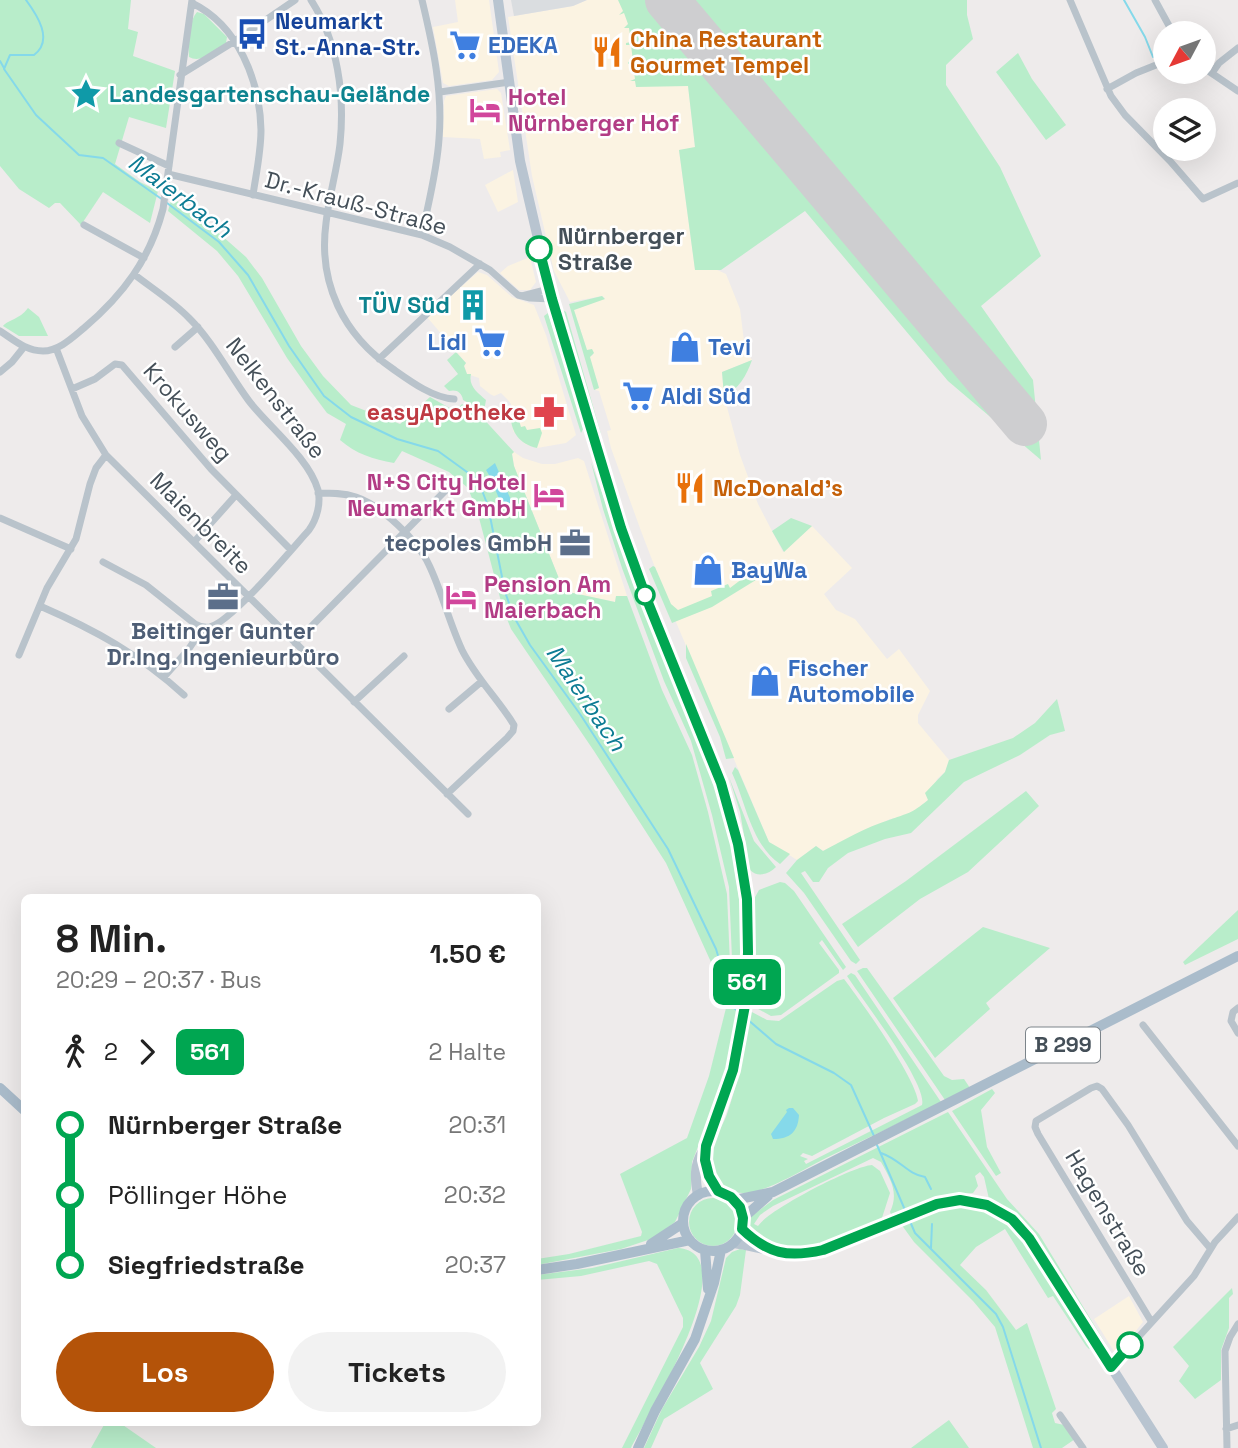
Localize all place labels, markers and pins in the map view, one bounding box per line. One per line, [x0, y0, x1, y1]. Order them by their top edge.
place label: Neumarkt St.-Anna-Str. [275, 6, 421, 62]
bus stop icon: Neumarkt St.-Anna-Str. [235, 17, 269, 51]
place label: China Restaurant Gourmet Tempel [630, 24, 822, 80]
supermarket icon: EDEKA [448, 28, 482, 62]
place label: EDEKA [488, 30, 558, 60]
restaurant icon: China Restaurant Gourmet Tempel [590, 35, 624, 69]
place icon: Landesgartenschau-Gelände [69, 77, 103, 111]
place label: Landesgartenschau-Gelände [109, 79, 430, 109]
place label: Hotel Nürnberger Hof [508, 82, 679, 138]
hotel icon: Hotel Nürnberger Hof [468, 93, 502, 127]
place label: Nürnberger Straße [558, 221, 685, 277]
marker: Nürnberger Straße [526, 236, 552, 262]
building icon: TÜV Süd [456, 288, 490, 322]
place label: TÜV Süd [358, 290, 450, 320]
supermarket icon: Lidl [473, 325, 507, 359]
place label: Lidl [428, 327, 467, 357]
shop icon: Tevi [668, 330, 702, 364]
place label: Tevi [708, 332, 751, 362]
supermarket icon: Aldi Süd [621, 379, 655, 413]
place label: Aldi Süd [661, 381, 751, 411]
pharmacy icon: easyApotheke [532, 395, 566, 429]
place label: easyApotheke [367, 397, 526, 427]
place label: N+S City Hotel Neumarkt GmbH [347, 467, 526, 523]
restaurant icon: McDonald's [673, 471, 707, 505]
place label: McDonald's [713, 473, 843, 503]
hotel icon: N+S City Hotel Neumarkt GmbH [532, 478, 566, 512]
office icon: tecpoles GmbH [558, 526, 592, 560]
place label: tecpoles GmbH [385, 528, 552, 558]
shop icon: BayWa [691, 553, 725, 587]
place label: BayWa [731, 555, 807, 585]
place label: Pension Am Maierbach [484, 569, 611, 625]
office icon: Beitinger Gunter Dr.Ing. Ingenieurbüro [206, 580, 240, 614]
hotel icon: Pension Am Maierbach [444, 580, 478, 614]
unlabelled marker [635, 585, 655, 605]
place label: Beitinger Gunter Dr.Ing. Ingenieurbüro [107, 616, 340, 672]
place label: Fischer Automobile [788, 653, 915, 709]
shop icon: Fischer Automobile [748, 664, 782, 698]
unlabelled marker [1117, 1332, 1143, 1358]

